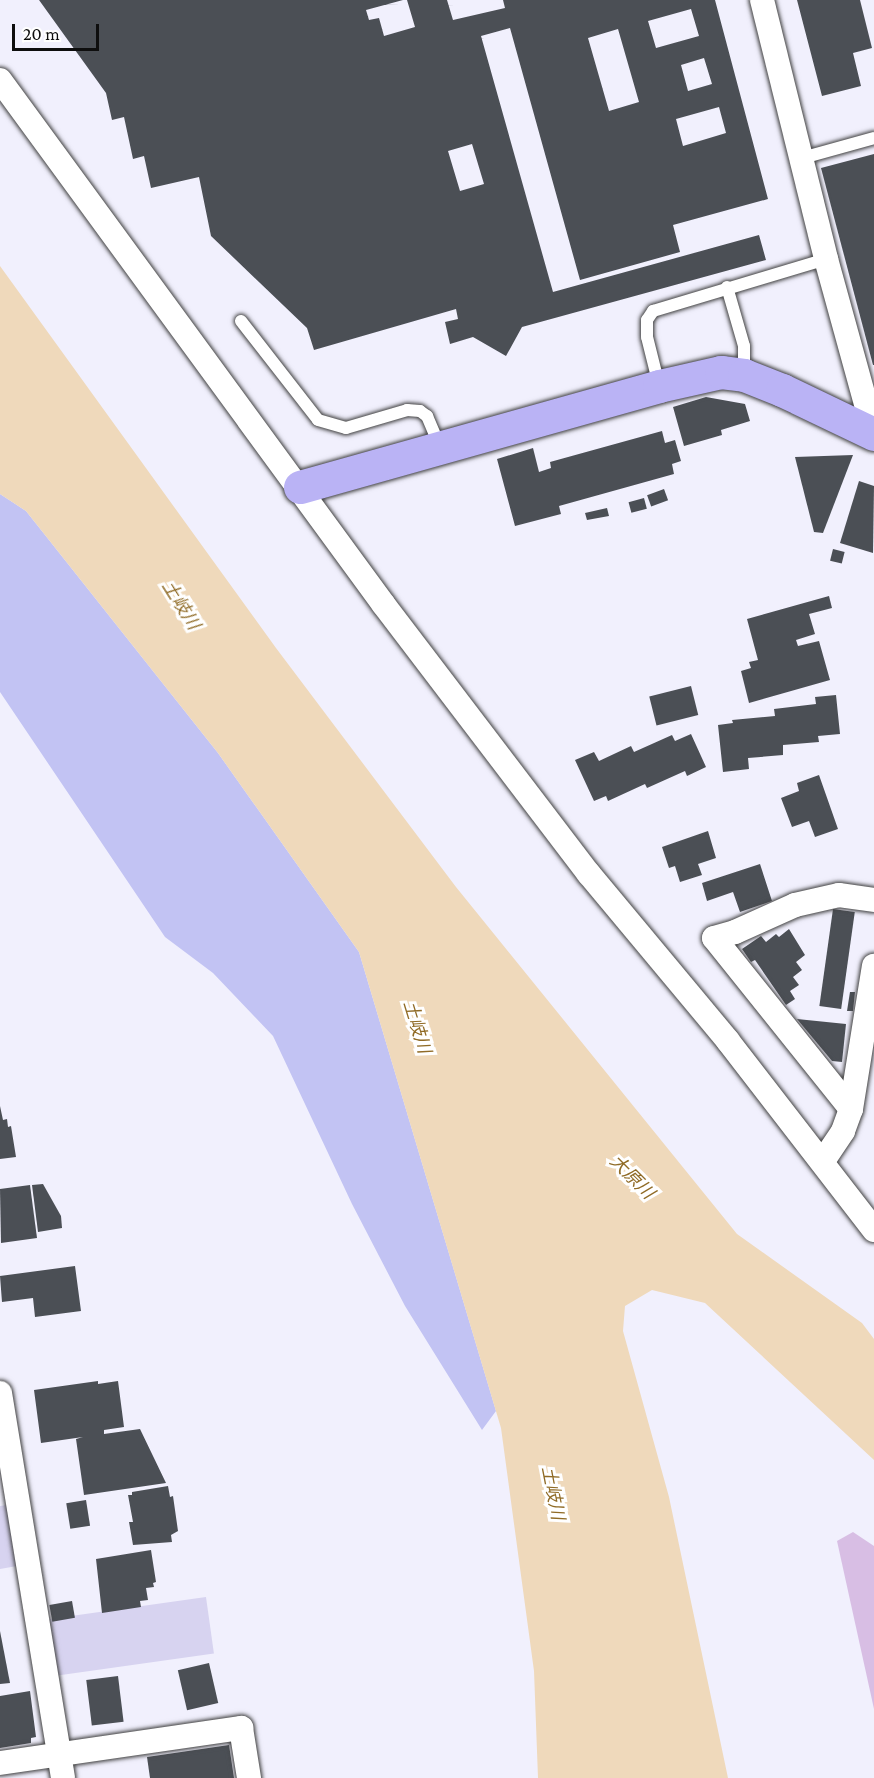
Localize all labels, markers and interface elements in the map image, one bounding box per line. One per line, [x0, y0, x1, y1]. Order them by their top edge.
scale bar [15, 12, 102, 50]
text: 20 m [23, 24, 60, 44]
water label: 土岐川 [158, 576, 204, 634]
water label: 土岐川 [399, 998, 435, 1056]
water label: 大原川 [605, 1150, 659, 1204]
water label: 土岐川 [537, 1464, 569, 1522]

